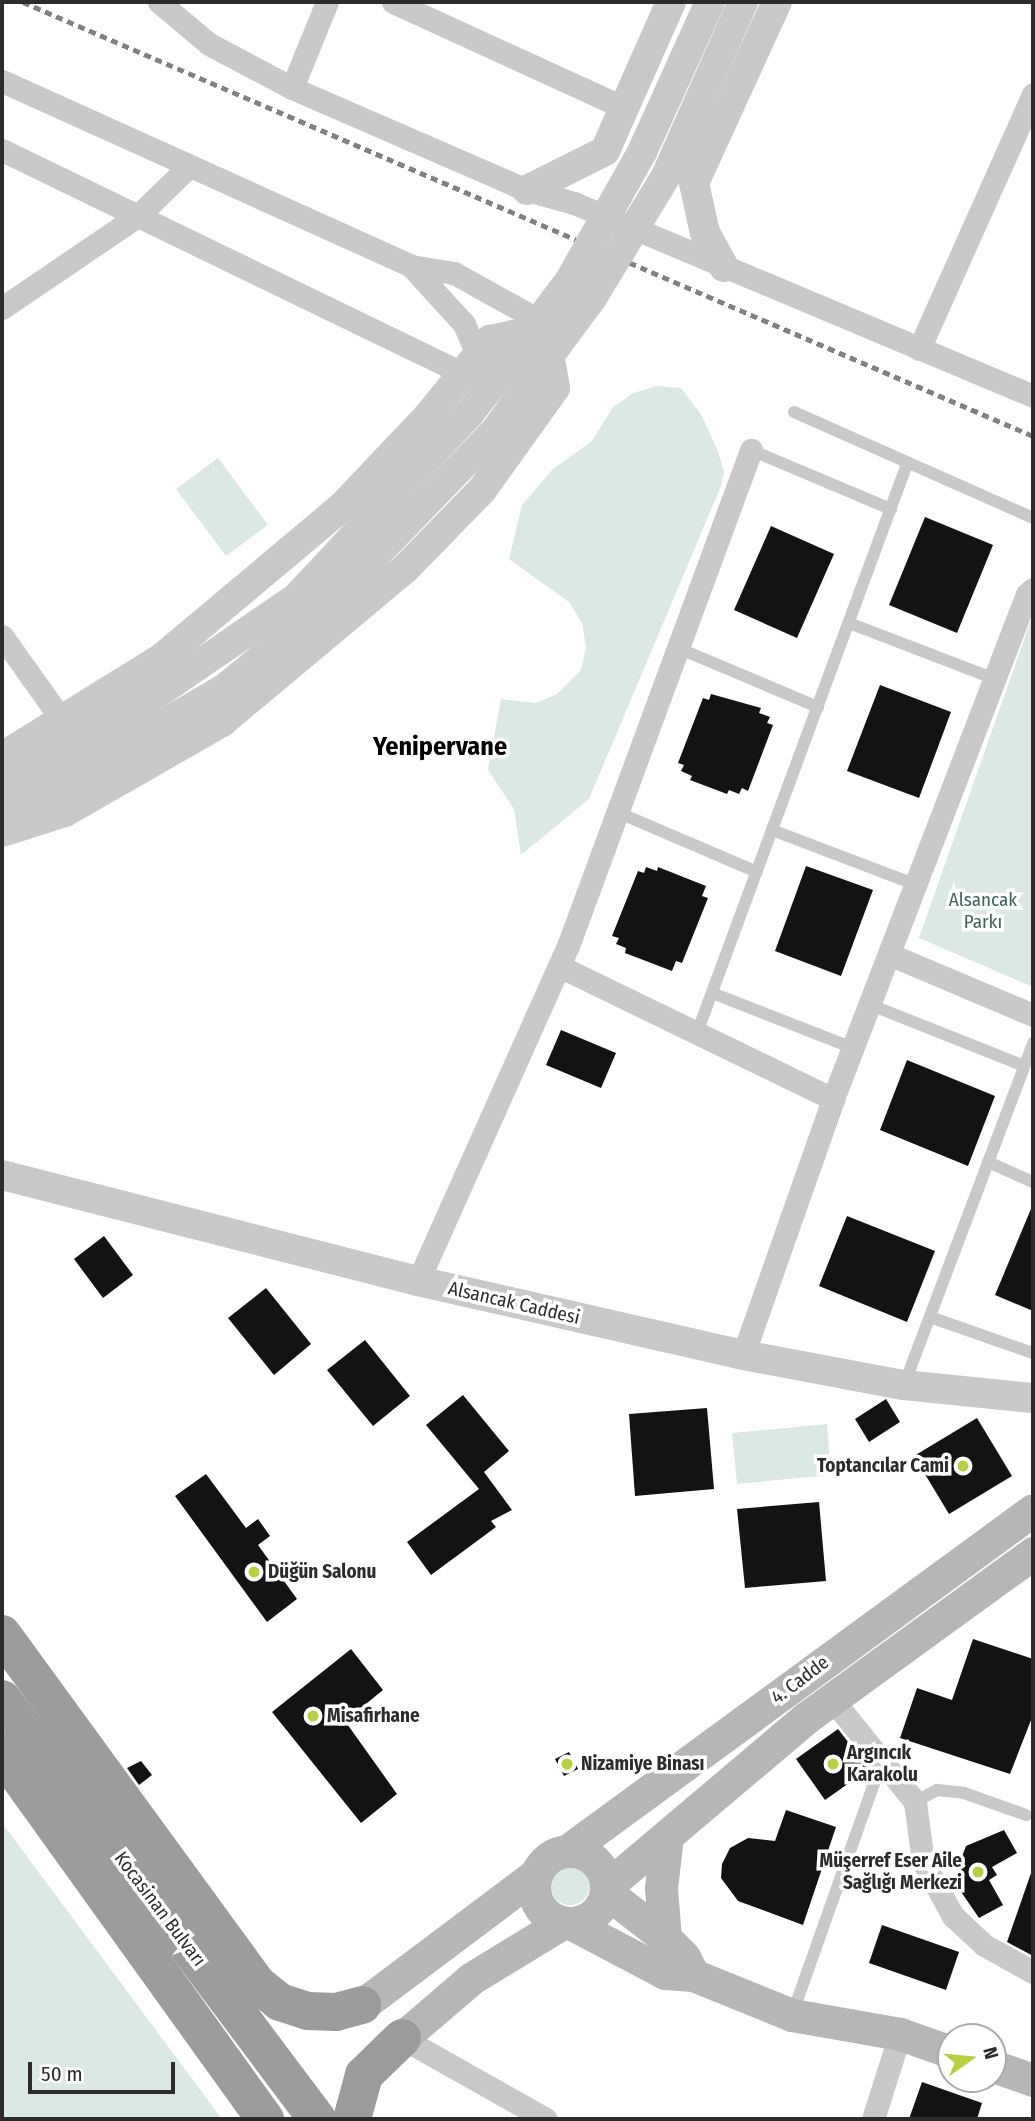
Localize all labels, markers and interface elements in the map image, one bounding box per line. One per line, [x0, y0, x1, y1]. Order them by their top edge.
district label: Yenipervane [373, 731, 507, 763]
park label: Alsancak Parkı [949, 889, 1017, 933]
street label: Alsancak Caddesi [446, 1277, 582, 1329]
place label: Toptancılar Cami [817, 1455, 949, 1477]
marker: Toptancılar Cami [955, 1458, 971, 1474]
place label: Düğün Salonu [268, 1561, 376, 1583]
marker: Düğün Salonu [246, 1564, 262, 1580]
street label: 4. Cadde [767, 1651, 833, 1709]
place label: Misafirhane [327, 1705, 420, 1727]
marker: Misafirhane [305, 1708, 321, 1724]
place label: Argıncık Karakolu [847, 1742, 918, 1786]
place label: Nizamiye Binası [581, 1753, 704, 1775]
marker: Nizamiye Binası [559, 1756, 575, 1772]
marker: Argıncık Karakolu [825, 1756, 841, 1772]
street label: Kocasinan Bulvarı [109, 1847, 211, 1971]
place label: Müşerref Eser Aile Sağlığı Merkezi [820, 1850, 962, 1894]
marker: Müşerref Eser Aile Sağlığı Merkezi [968, 1862, 988, 1882]
north arrow [937, 2023, 1007, 2093]
text: N [978, 2044, 1003, 2061]
scale bar [32, 2048, 178, 2092]
text: 50 m [41, 2061, 83, 2087]

